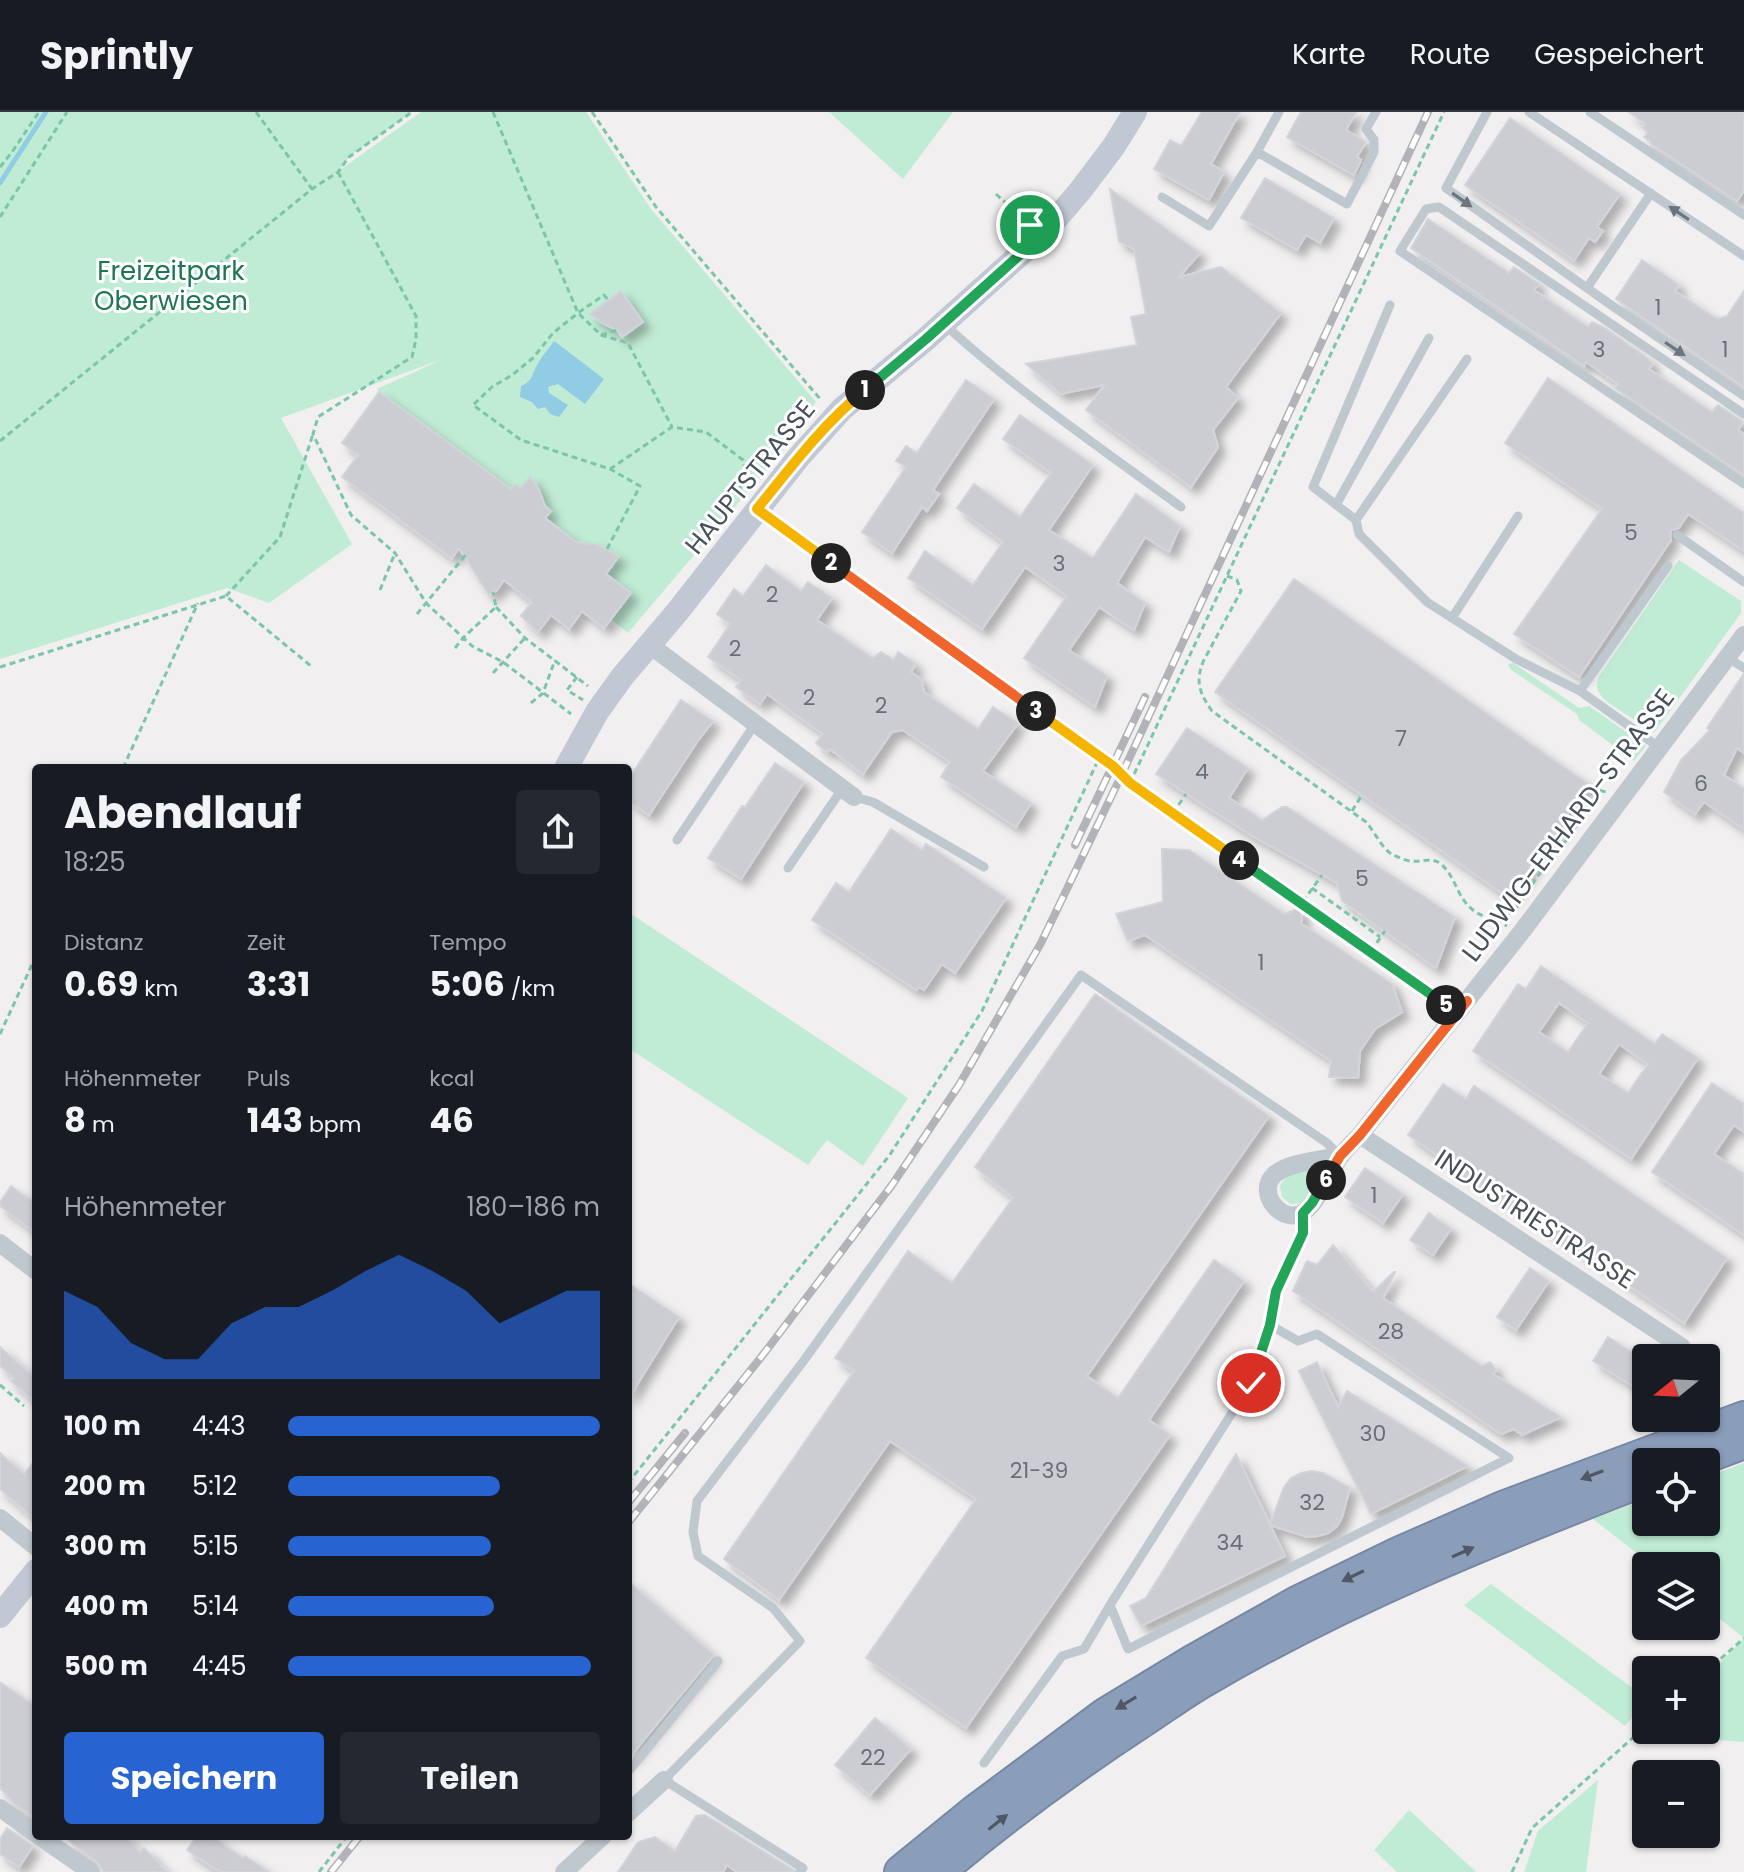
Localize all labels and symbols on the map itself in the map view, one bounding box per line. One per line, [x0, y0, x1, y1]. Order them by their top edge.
pin [996, 191, 1064, 259]
one-way arrow [1451, 191, 1472, 207]
one-way arrow [1669, 205, 1690, 220]
park label: Freizeitpark Oberwiesen [94, 253, 248, 319]
house number: 1 [1654, 292, 1662, 323]
house number: 3 [1593, 334, 1605, 365]
house number: 1 [1721, 334, 1729, 365]
one-way arrow [1664, 341, 1685, 356]
pin: 1 [845, 370, 885, 410]
street label: HAUPTSTRASSE [677, 392, 823, 562]
house number: 5 [1624, 517, 1638, 548]
pin: 2 [811, 543, 851, 583]
house number: 3 [1053, 548, 1065, 579]
house number: 2 [766, 579, 778, 610]
house number: 2 [729, 633, 741, 664]
street label: LUDWIG-ERHARD-STRASSE [1453, 681, 1683, 969]
house number: 2 [803, 682, 815, 713]
house number: 2 [875, 690, 887, 721]
pin: 3 [1016, 691, 1056, 731]
house number: 7 [1395, 723, 1407, 754]
house number: 4 [1195, 756, 1209, 787]
house number: 6 [1694, 768, 1708, 799]
pin: 4 [1219, 840, 1259, 880]
house number: 5 [1355, 863, 1369, 894]
house number: 1 [1257, 947, 1265, 978]
pin: 5 [1426, 985, 1466, 1025]
street label: INDUSTRIESTRASSE [1428, 1141, 1642, 1297]
pin: 6 [1306, 1160, 1346, 1200]
house number: 1 [1370, 1180, 1378, 1211]
house number: 28 [1378, 1316, 1404, 1347]
north arrow [1632, 1344, 1720, 1432]
pin [1217, 1349, 1285, 1417]
house number: 30 [1360, 1418, 1386, 1449]
house number: 21-39 [1010, 1455, 1068, 1486]
one-way arrow [1580, 1469, 1604, 1482]
house number: 32 [1299, 1487, 1325, 1518]
house number: 34 [1217, 1527, 1244, 1558]
one-way arrow [1451, 1545, 1475, 1559]
one-way arrow [1342, 1569, 1365, 1583]
one-way arrow [1115, 1695, 1137, 1709]
house number: 22 [860, 1742, 886, 1773]
one-way arrow [988, 1815, 1008, 1831]

